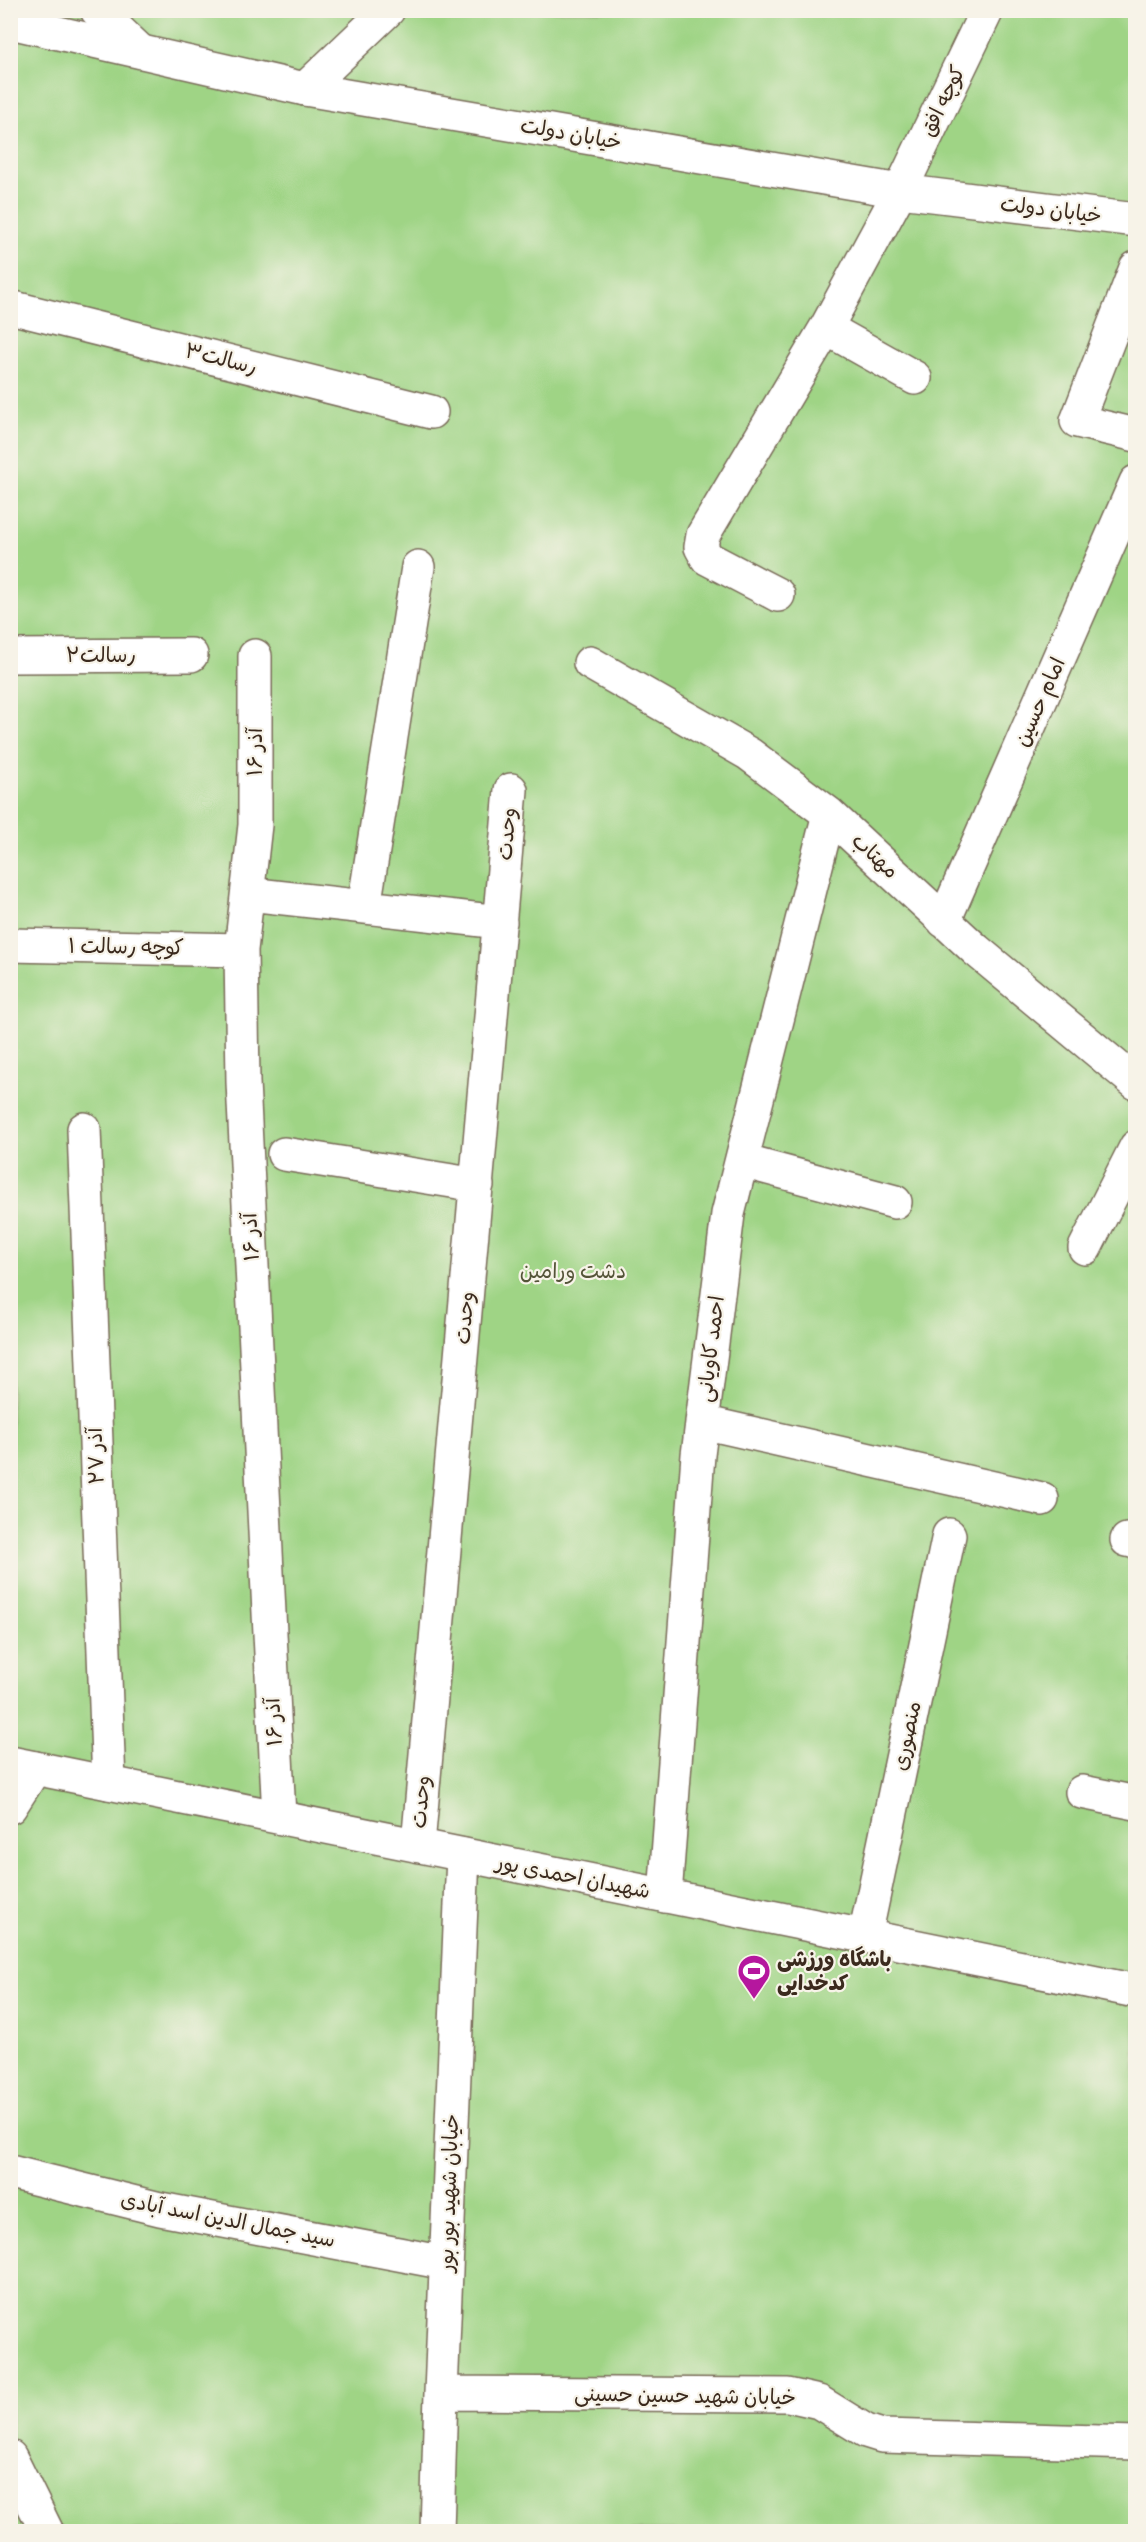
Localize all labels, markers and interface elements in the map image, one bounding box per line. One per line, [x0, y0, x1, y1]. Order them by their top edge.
street label: کوچه افق [914, 61, 972, 141]
street label: خیابان دولت [518, 112, 624, 156]
street label: خیابان دولت [999, 190, 1103, 230]
street label: رسالت۳ [182, 337, 260, 381]
street label: رسالت۲ [66, 642, 136, 669]
street label: امام حسین [1008, 653, 1073, 752]
street label: ۱۶ آذر [242, 727, 269, 776]
street label: وحدت [491, 806, 523, 862]
street label: مهتاب [846, 827, 904, 885]
street label: ۱ کوچه رسالت [68, 932, 184, 962]
street label: ۱۶ آذر [236, 1211, 266, 1262]
park label: دشت ورامین [520, 1258, 626, 1285]
street label: وحدت [449, 1290, 481, 1346]
street label: احمد کاویانی [691, 1294, 731, 1404]
street label: ۲۷ آذر [81, 1426, 110, 1485]
street label: ۱۶ آذر [259, 1696, 289, 1747]
street label: منصوری [886, 1699, 928, 1773]
street label: وحدت [405, 1774, 437, 1830]
street label: شهیدان احمدی پور [492, 1848, 652, 1905]
place label: باشگاه ورزشی کدخدایی [777, 1946, 892, 1997]
sports icon: باشگاه ورزشی کدخدایی [736, 1953, 772, 2000]
street label: خیابان شهید بور بور [433, 2113, 465, 2275]
street label: سید جمال الدین اسد آبادی [119, 2186, 337, 2254]
street label: خیابان شهید حسین حسینی [574, 2381, 796, 2411]

